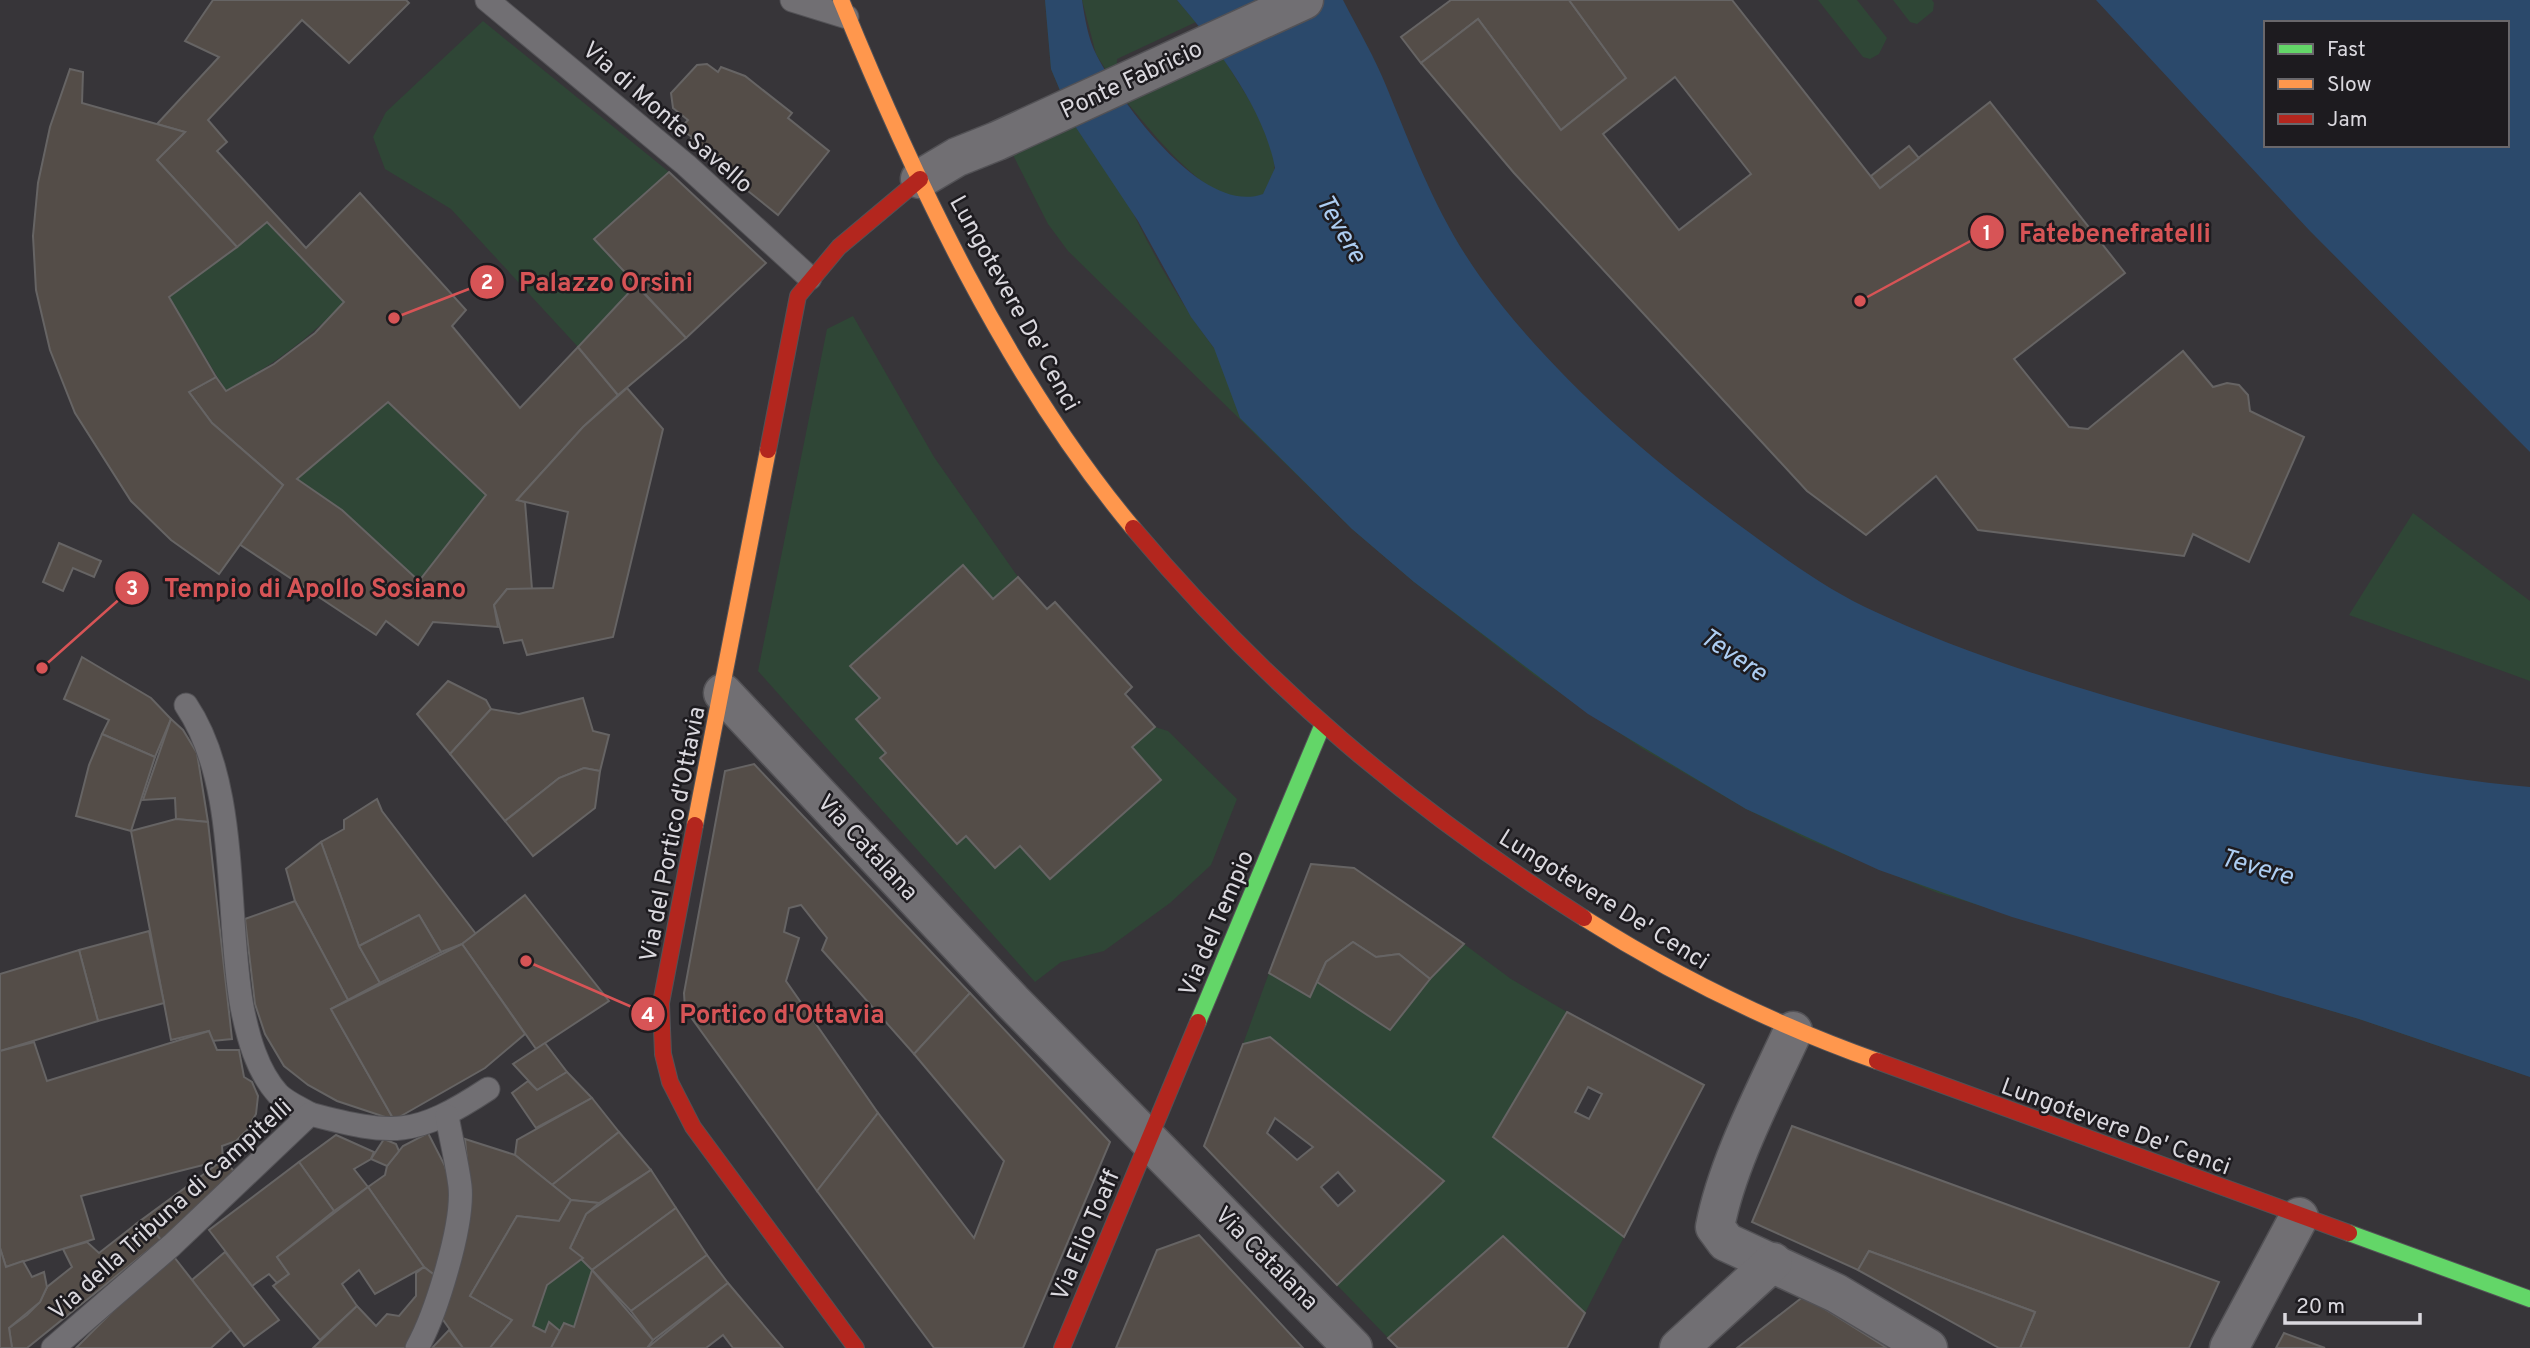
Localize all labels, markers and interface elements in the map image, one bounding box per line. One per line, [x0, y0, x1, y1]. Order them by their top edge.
legend [2264, 21, 2509, 147]
street label: Ponte Fabricio [1056, 35, 1208, 127]
street label: Via di Monte Savello [575, 36, 758, 201]
text: Fast [2327, 37, 2366, 64]
text: Slow [2327, 72, 2372, 99]
text: Jam [2327, 107, 2368, 134]
water label: Tevere [1307, 189, 1373, 270]
street label: Lungotevere De' Cenci [941, 191, 1085, 417]
callout: Fatebenefratelli [1970, 209, 2224, 256]
text: Fatebenefratelli [2019, 219, 2211, 252]
text: 1 [1983, 221, 1991, 248]
callout: Palazzo Orsini [469, 259, 707, 306]
text: Palazzo Orsini [519, 268, 693, 301]
text: 2 [481, 270, 493, 297]
callout: Tempio di Apollo Sosiano [115, 565, 481, 612]
text: Tempio di Apollo Sosiano [164, 574, 466, 607]
text: 3 [126, 576, 138, 603]
water label: Tevere [1693, 622, 1773, 691]
street label: Via del Portico d'Ottavia [634, 704, 713, 965]
street label: Via Catalana [810, 789, 923, 908]
street label: Lungotevere De' Cenci [1492, 824, 1713, 978]
water label: Tevere [2216, 842, 2297, 895]
street label: Via del Tempio [1174, 846, 1262, 1001]
callout: Portico d'Ottavia [630, 991, 898, 1038]
text: Portico d'Ottavia [679, 1000, 885, 1033]
text: 4 [641, 1003, 655, 1030]
street label: Lungotevere De' Cenci [1996, 1072, 2234, 1183]
street label: Via della Tribuna di Campitelli [44, 1093, 299, 1328]
street label: Via Elio Toaff [1046, 1166, 1128, 1306]
street label: Via Catalana [1207, 1201, 1324, 1318]
scale bar [2285, 1282, 2420, 1326]
text: 20 m [2296, 1294, 2345, 1321]

